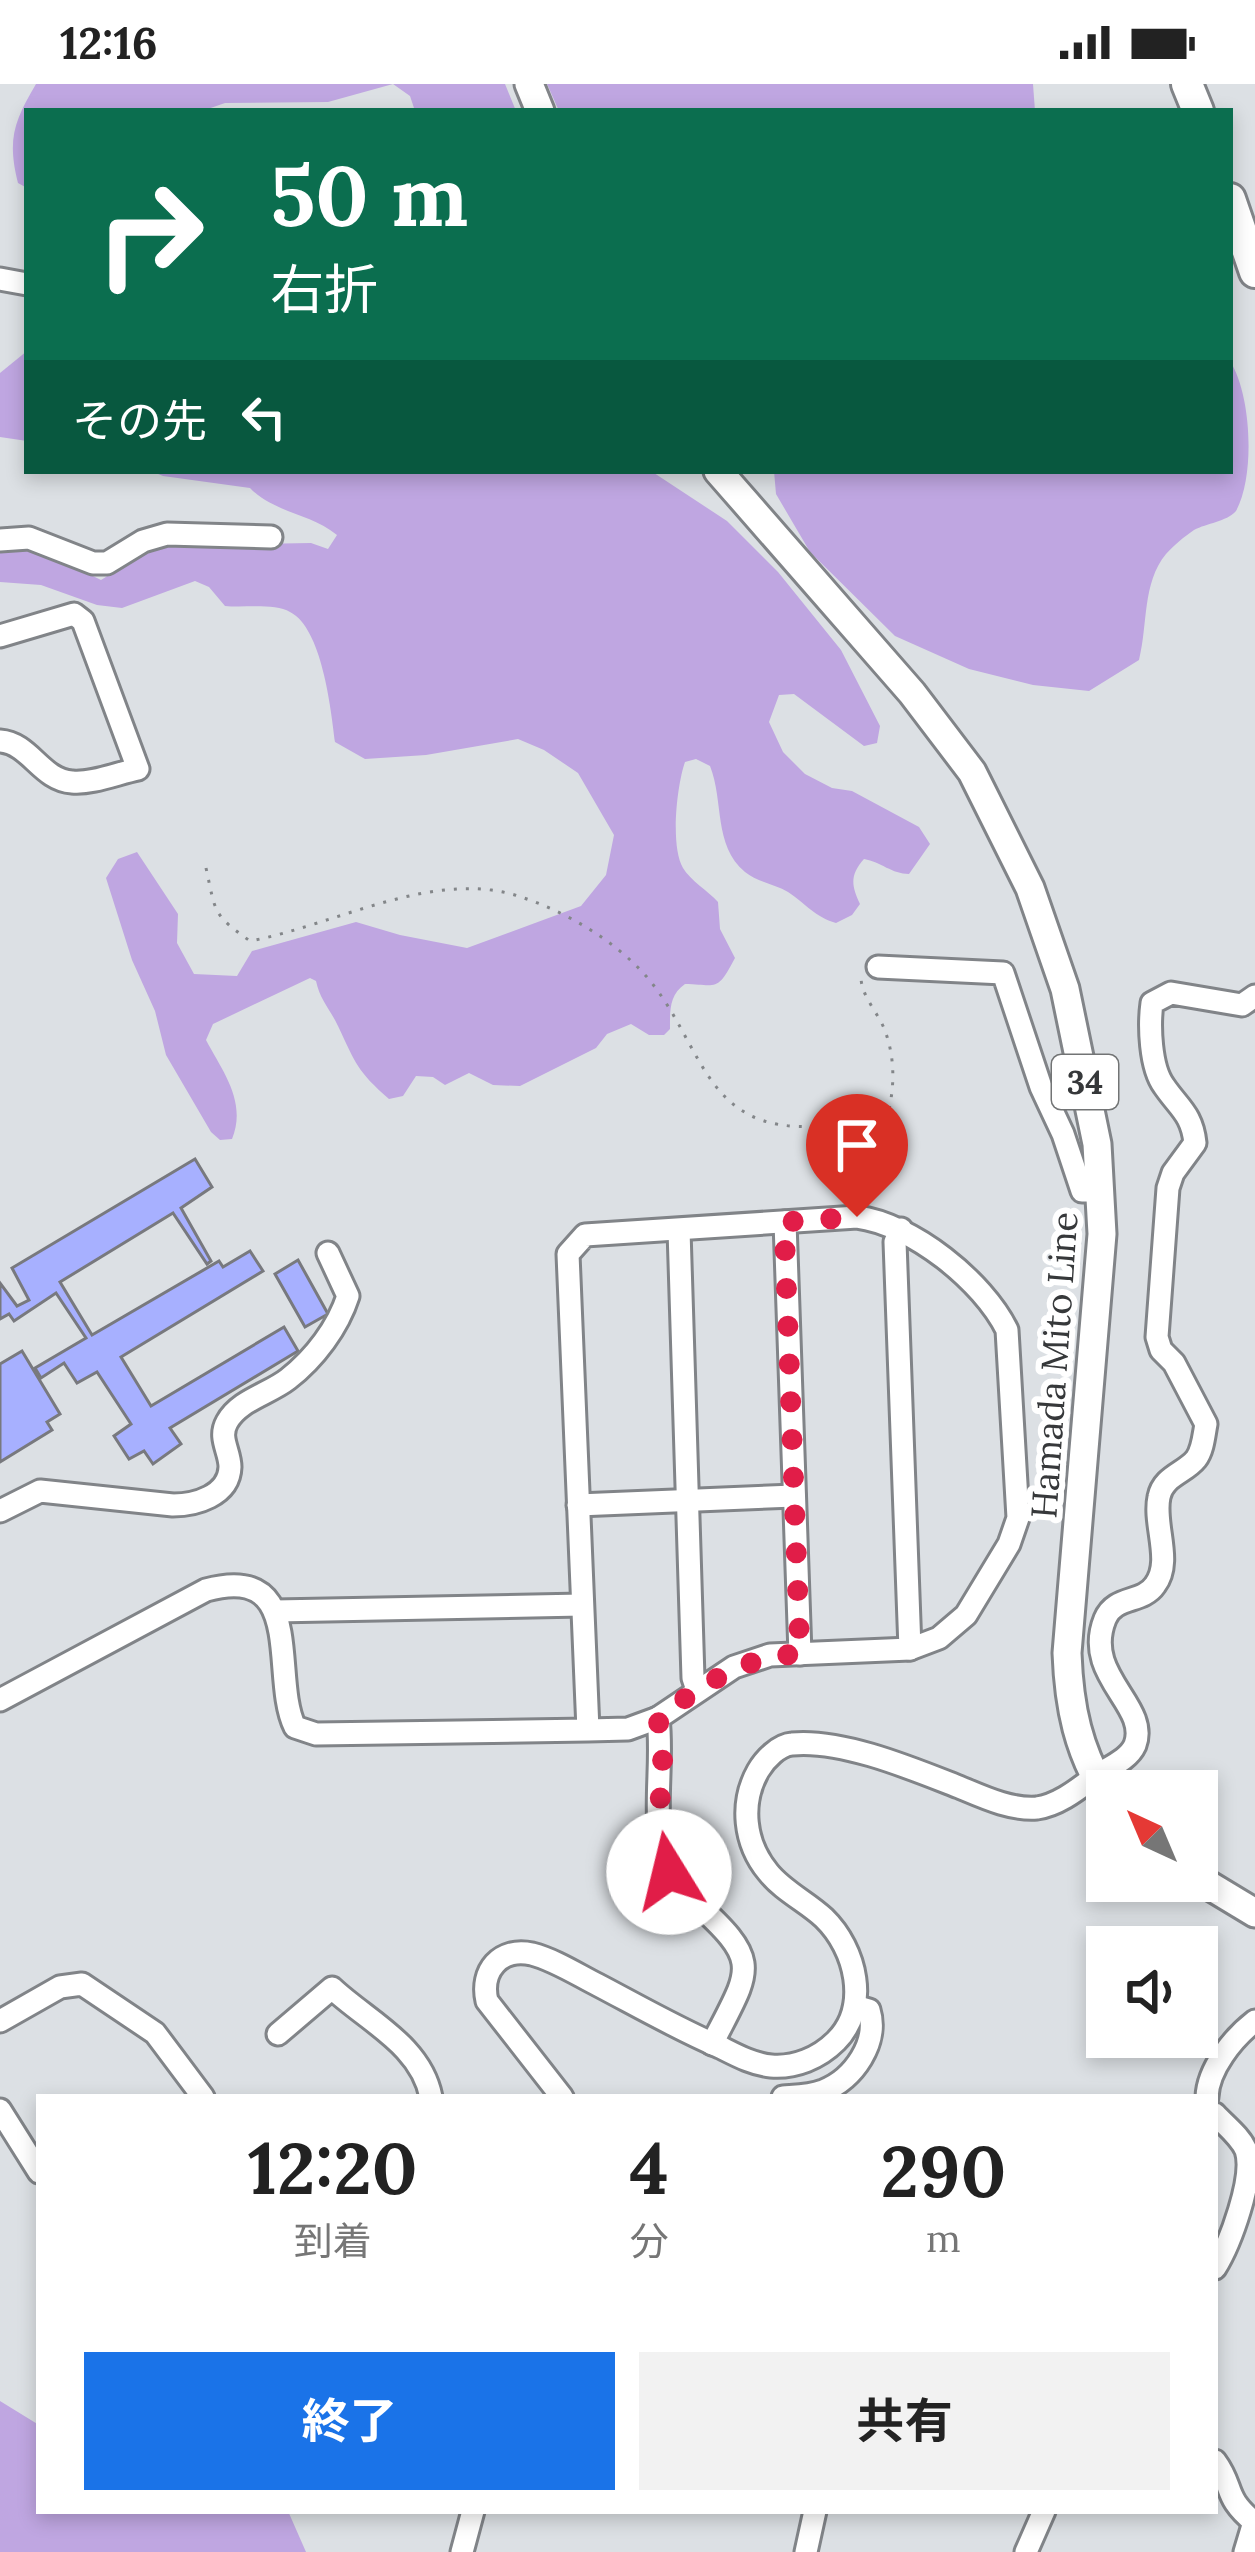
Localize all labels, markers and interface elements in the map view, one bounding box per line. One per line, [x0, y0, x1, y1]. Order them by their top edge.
text: 12:16 [60, 14, 158, 71]
text: 50 m [270, 141, 468, 249]
icon: right [72, 156, 228, 312]
text: 右折 [270, 255, 378, 324]
icon: left [231, 384, 297, 450]
text: その先 [72, 392, 207, 449]
road number: 34 [1052, 1055, 1118, 1109]
pin [806, 1094, 908, 1217]
icon: arrive [824, 1112, 890, 1178]
street label: Hamada Mito Line [1020, 1210, 1088, 1520]
north arrow [1086, 1770, 1218, 1902]
map controls [1086, 1770, 1218, 2058]
position arrow [606, 1809, 732, 1935]
button: sound [1086, 1926, 1218, 2058]
text: 12:20 [248, 2122, 418, 2214]
text: 4 [629, 2122, 669, 2214]
text: 290 [881, 2125, 1006, 2217]
text: m [926, 2213, 961, 2263]
text: 到着 [294, 2216, 372, 2266]
text: 分 [630, 2216, 669, 2266]
button: 終了 [84, 2352, 615, 2490]
button: 共有 [639, 2352, 1170, 2490]

